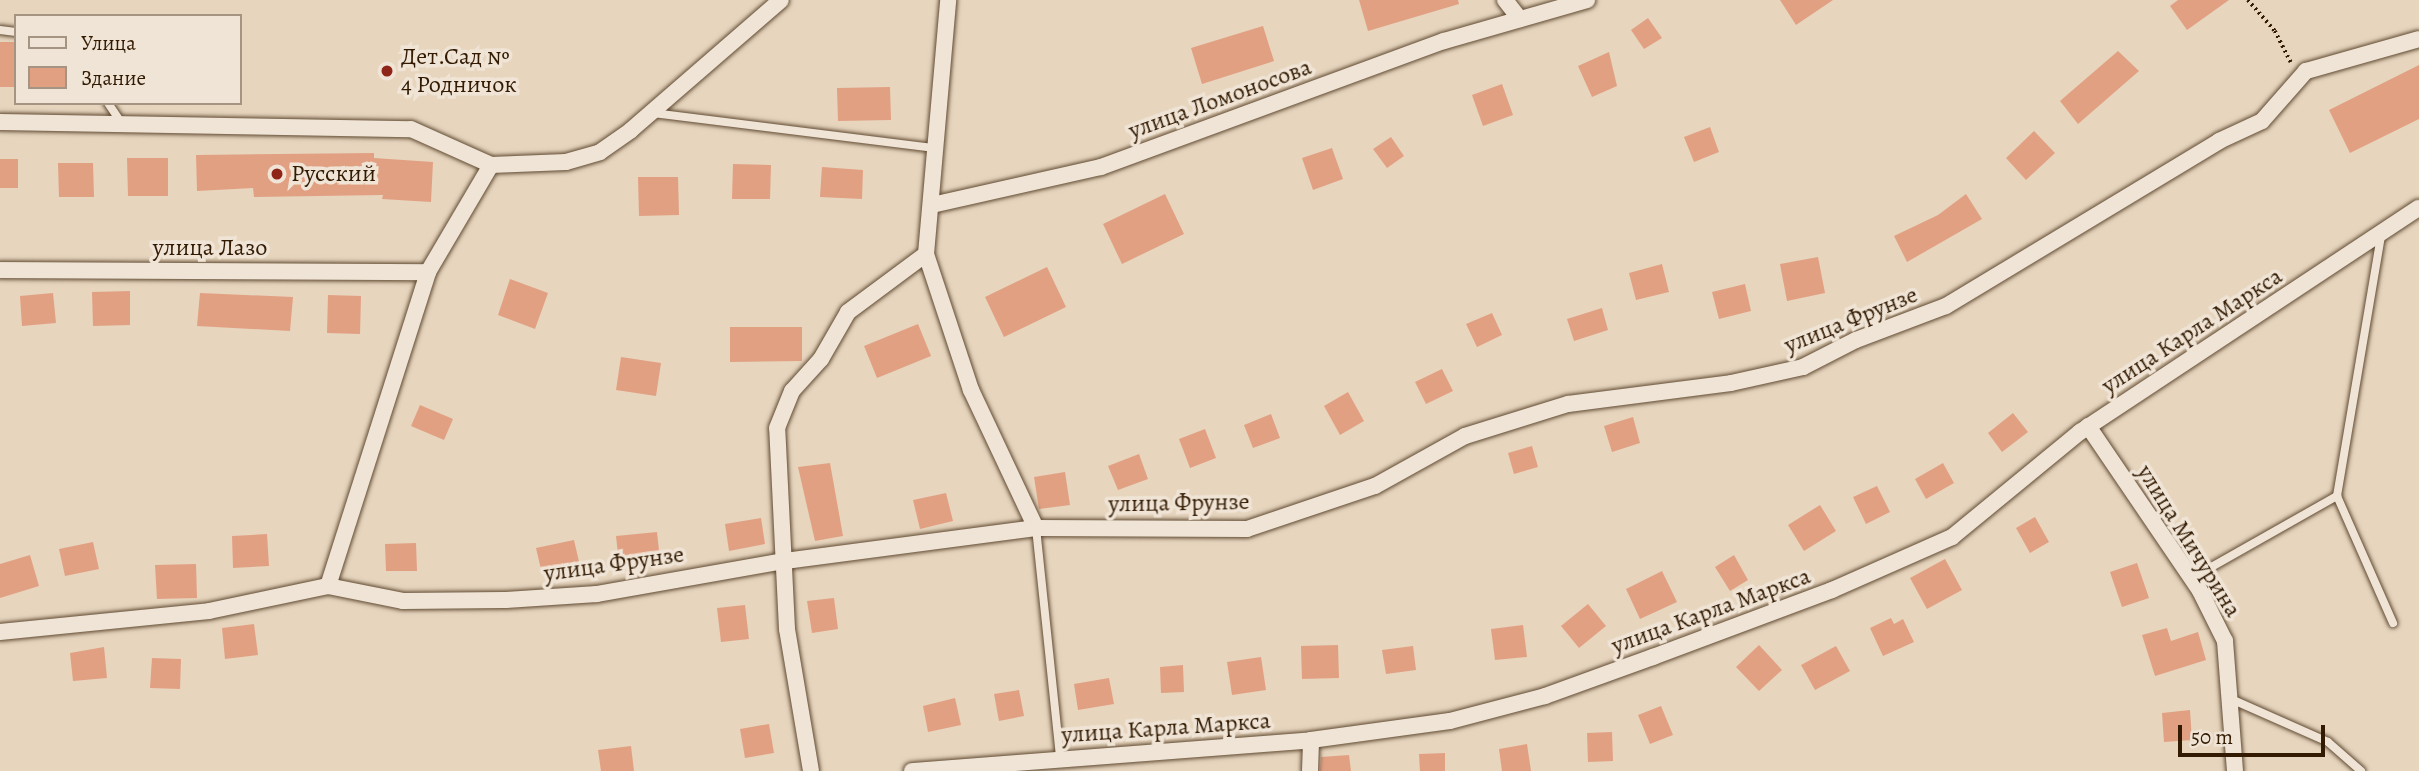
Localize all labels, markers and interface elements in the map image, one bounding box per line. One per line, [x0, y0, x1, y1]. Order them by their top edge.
legend [14, 14, 242, 105]
text: Улица [81, 29, 136, 57]
place label: Дет.Сад № 4 Родничок [401, 43, 517, 99]
street label: улица Ломоносова [1125, 53, 1315, 145]
marker: Дет.Сад № 4 Родничок [379, 63, 395, 79]
text: Здание [81, 64, 146, 92]
place label: Русский [291, 160, 376, 188]
marker: Русский [269, 166, 285, 182]
street label: улица Лазо [153, 234, 267, 262]
street label: улица Карла Маркса [2096, 262, 2288, 400]
street label: улица Фрунзе [1780, 280, 1922, 360]
street label: улица Мичурина [2131, 459, 2247, 623]
street label: улица Фрунзе [1108, 487, 1250, 519]
street label: улица Фрунзе [542, 540, 686, 588]
street label: улица Карла Маркса [1608, 562, 1814, 660]
street label: улица Карла Маркса [1061, 706, 1271, 750]
scale bar [2181, 712, 2328, 756]
text: 50 m [2191, 723, 2233, 751]

